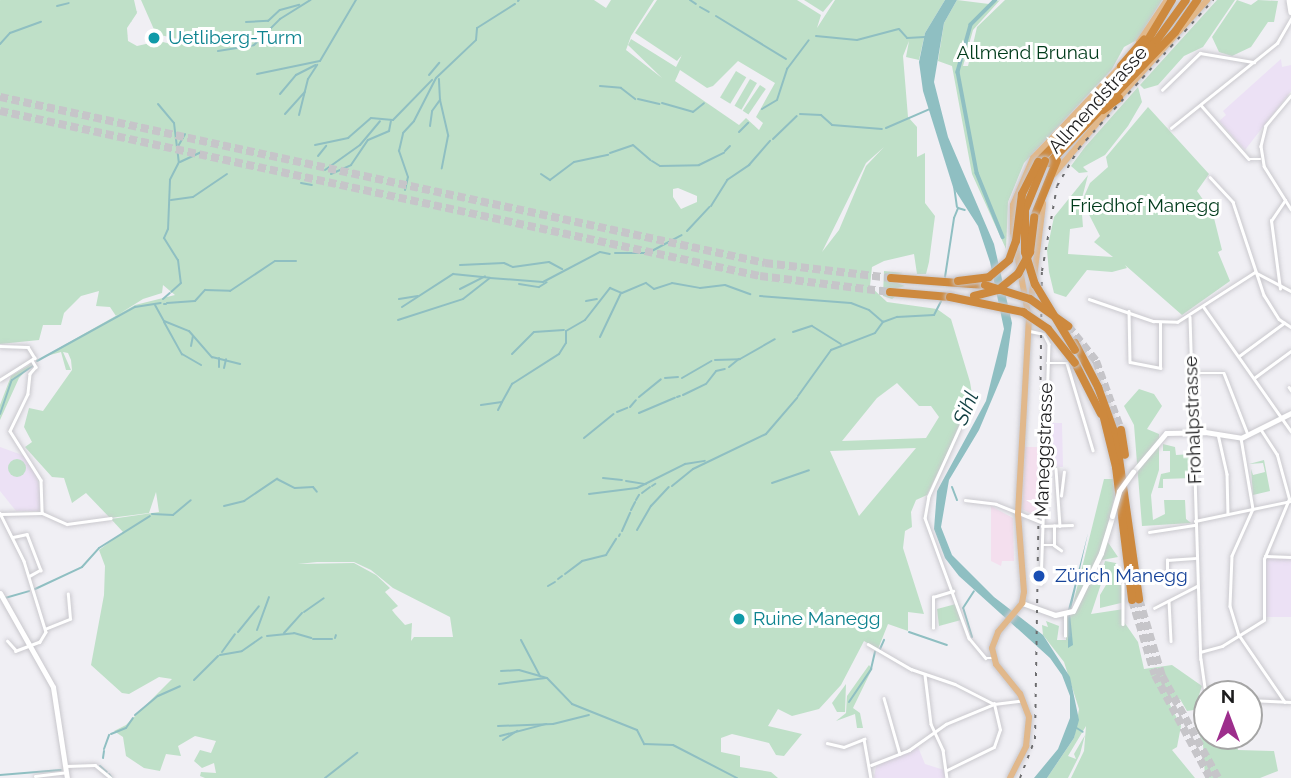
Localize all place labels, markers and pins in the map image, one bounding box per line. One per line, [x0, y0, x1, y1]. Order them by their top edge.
place label: Uetliberg-Turm [168, 27, 302, 49]
marker: Uetliberg-Turm [146, 30, 162, 46]
place label: Zürich Manegg [1055, 565, 1188, 587]
marker: Zürich Manegg [1029, 566, 1049, 586]
place label: Ruine Manegg [753, 608, 880, 630]
marker: Ruine Manegg [731, 611, 747, 627]

